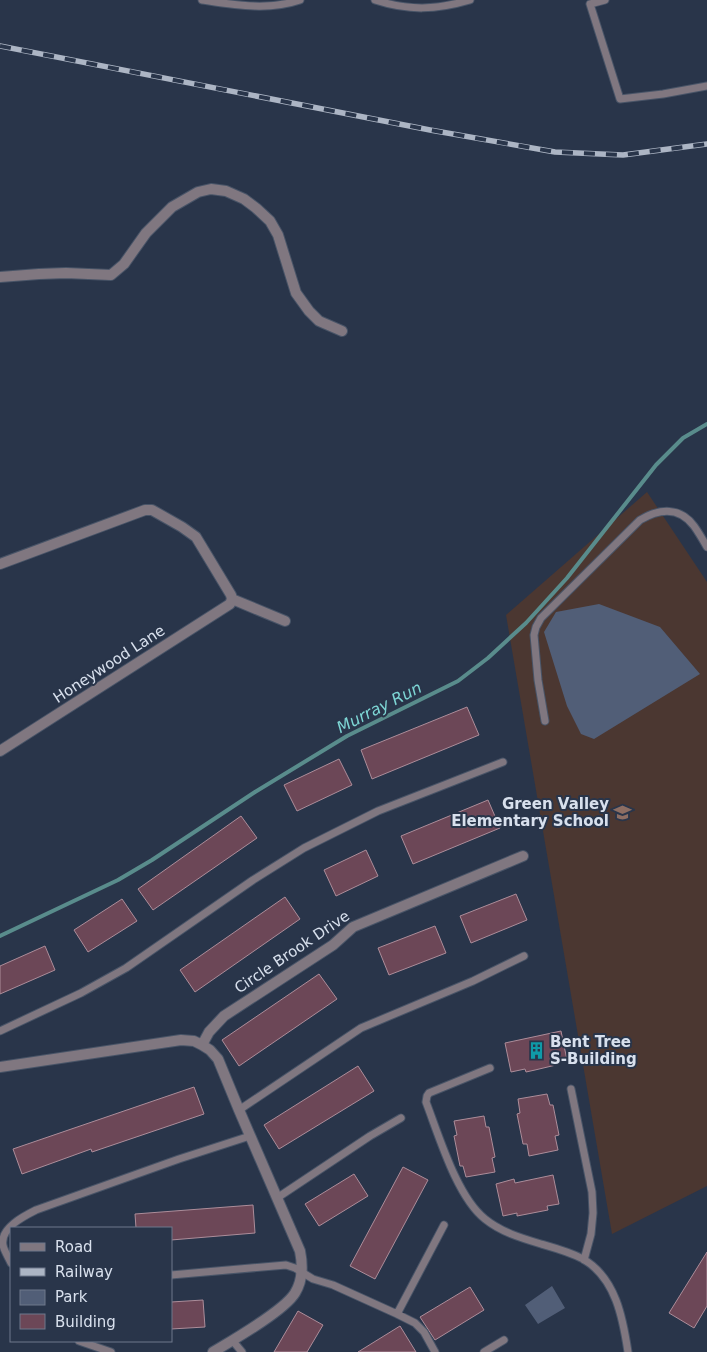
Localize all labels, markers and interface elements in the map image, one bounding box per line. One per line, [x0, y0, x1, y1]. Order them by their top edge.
street label: Honeywood Lane [50, 621, 168, 707]
water label: Murray Run [334, 678, 425, 737]
place label: Green Valley Elementary School [451, 795, 609, 830]
school or university icon: Green Valley Elementary School [613, 803, 633, 823]
street label: Circle Brook Drive [231, 907, 353, 997]
place label: Bent Tree S-Building [550, 1033, 637, 1068]
building icon: Bent Tree S-Building [526, 1041, 546, 1061]
legend [10, 1227, 172, 1342]
text: Road [55, 1238, 93, 1256]
text: Railway [55, 1263, 113, 1281]
text: Park [55, 1288, 88, 1306]
text: Building [55, 1313, 116, 1331]

